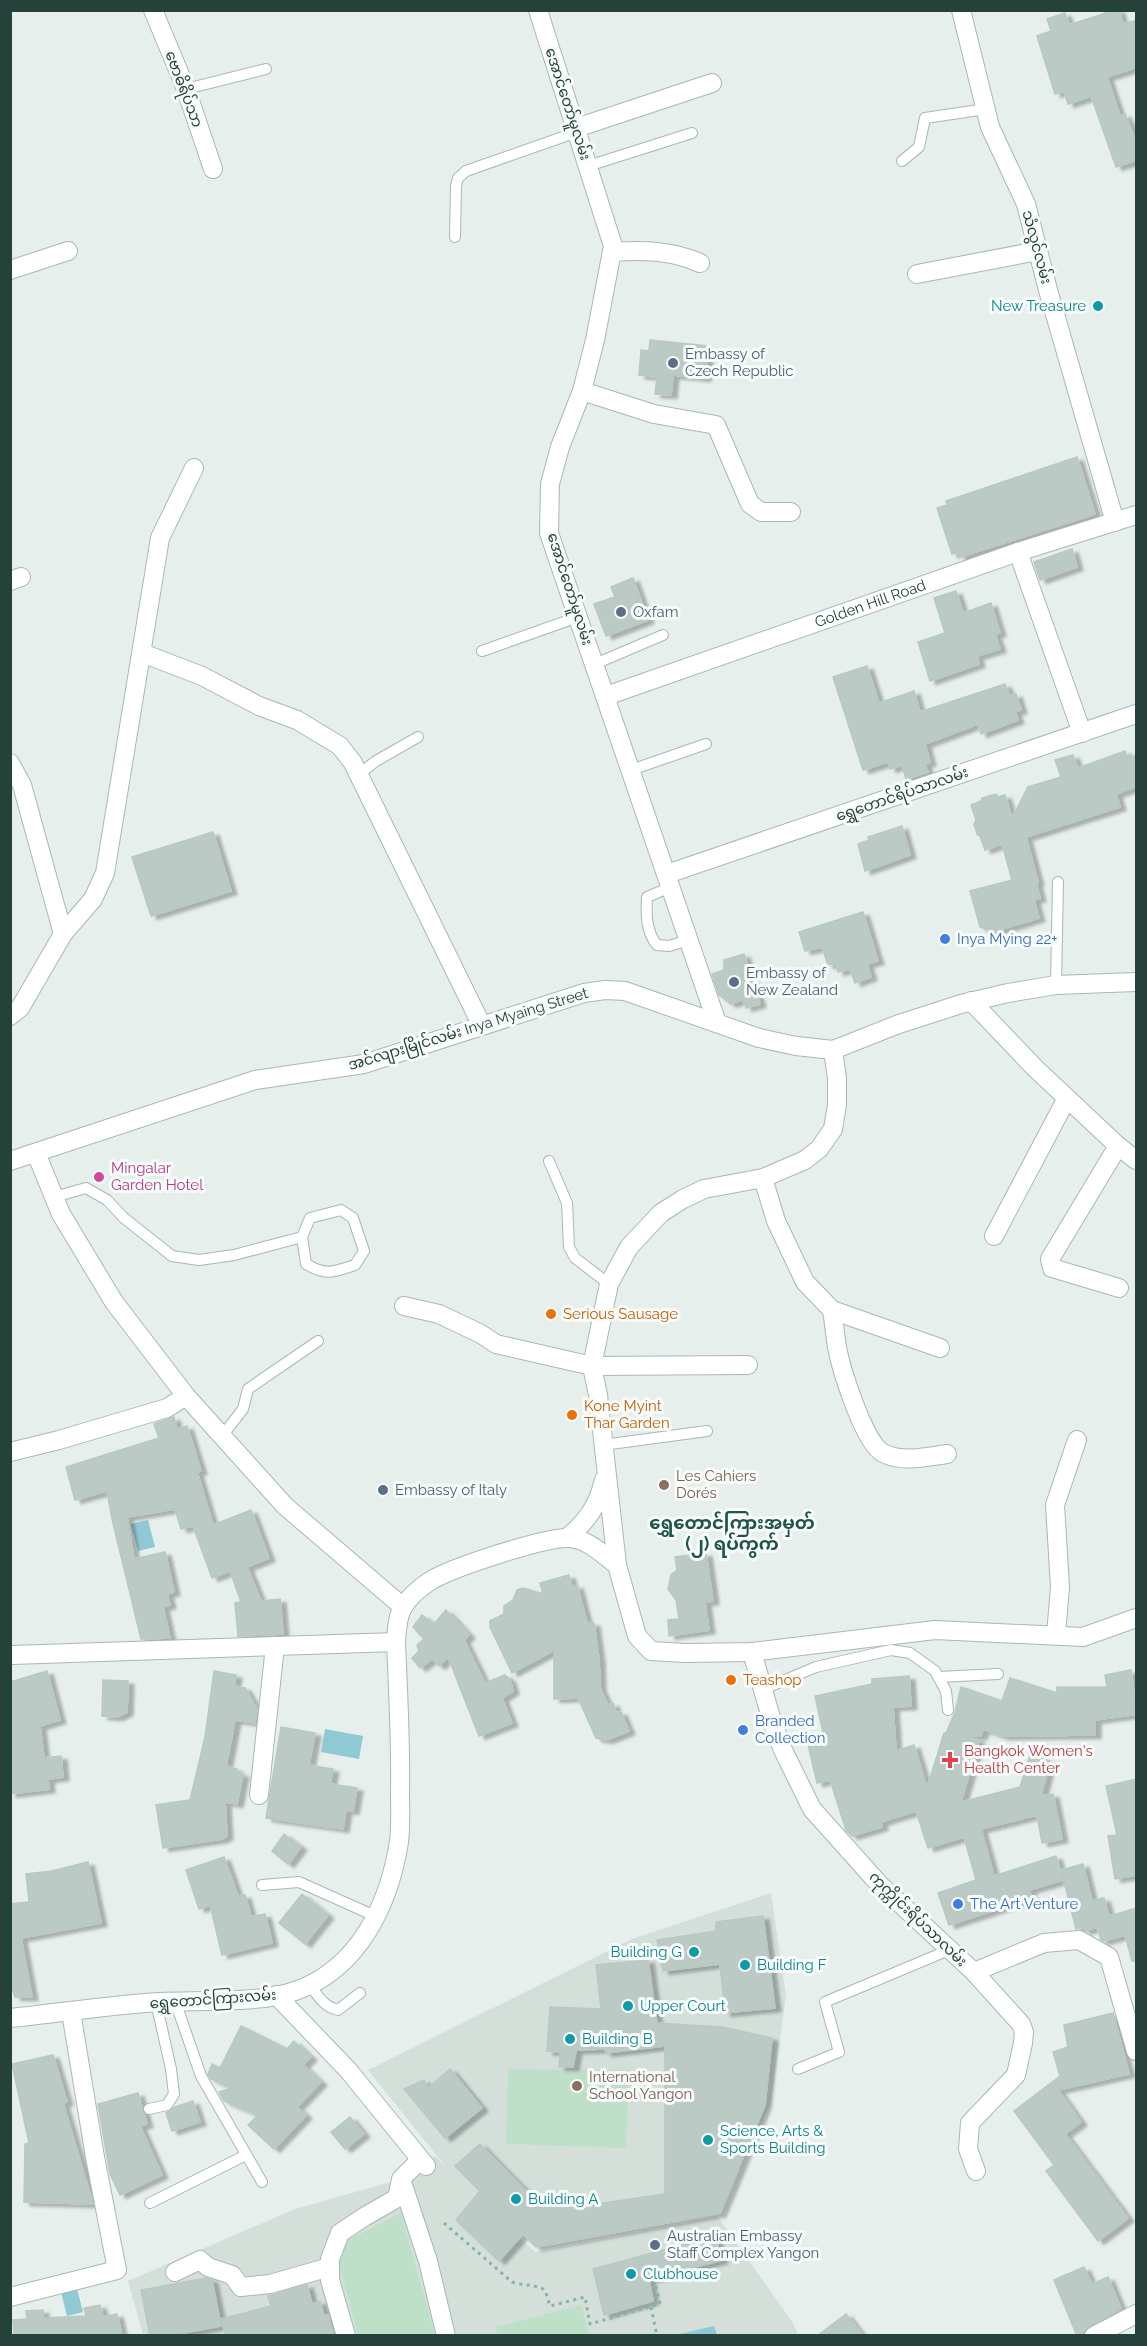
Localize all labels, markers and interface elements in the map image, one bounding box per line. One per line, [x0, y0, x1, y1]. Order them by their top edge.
street label: အောင်တော်မူလမ်း [538, 45, 596, 163]
street label: ဗောဓိရိပ်သာ [158, 48, 208, 131]
street label: သံလွင်လမ်း [1017, 208, 1056, 286]
place label: New Treasure [991, 297, 1086, 315]
marker: New Treasure [1091, 299, 1105, 313]
place label: Embassy of Czech Republic [685, 345, 793, 380]
marker: Embassy of Czech Republic [666, 356, 680, 370]
street label: အောင်တော်မူလမ်း [540, 530, 598, 648]
street label: Golden Hill Road [812, 576, 928, 631]
place label: Oxfam [633, 603, 679, 621]
marker: Oxfam [614, 605, 628, 619]
street label: ရွှေတောင်ရိပ်သာလမ်း [833, 762, 972, 828]
place label: Inya Mying 22+ [957, 930, 1057, 948]
marker: Inya Mying 22+ [938, 932, 952, 946]
place label: Embassy of New Zealand [746, 964, 838, 999]
marker: Embassy of New Zealand [727, 975, 741, 989]
street label: အင်လျားမြိုင်လမ်း Inya Myaing Street [346, 983, 591, 1077]
place label: Mingalar Garden Hotel [111, 1159, 204, 1194]
marker: Mingalar Garden Hotel [92, 1170, 106, 1184]
place label: Serious Sausage [563, 1305, 678, 1323]
marker: Serious Sausage [544, 1307, 558, 1321]
place label: Kone Myint Thar Garden [584, 1397, 670, 1432]
marker: Kone Myint Thar Garden [565, 1408, 579, 1422]
place label: Les Cahiers Dorés [676, 1467, 756, 1502]
marker: Les Cahiers Dorés [657, 1478, 671, 1492]
place label: Embassy of Italy [395, 1481, 507, 1499]
marker: Embassy of Italy [376, 1483, 390, 1497]
district label: ရွှေတောင်ကြားအမှတ် (၂) ရပ်ကွက် [649, 1511, 815, 1558]
place label: Teashop [743, 1671, 802, 1689]
marker: Teashop [724, 1673, 738, 1687]
place label: Branded Collection [755, 1712, 825, 1747]
marker: Branded Collection [736, 1723, 750, 1737]
place label: Bangkok Women's Health Center [964, 1742, 1093, 1777]
marker: Bangkok Women's Health Center [941, 1751, 959, 1769]
street label: ကုက္ကိုင်းရိပ်သာလမ်း [863, 1867, 971, 1972]
place label: The Art Venture [970, 1895, 1078, 1913]
marker: The Art Venture [951, 1897, 965, 1911]
place label: Building G [611, 1943, 682, 1961]
marker: Building G [687, 1945, 701, 1959]
place label: Building F [757, 1956, 827, 1974]
marker: Building F [738, 1958, 752, 1972]
street label: ရွှေတောင်ကြားလမ်း [149, 1985, 277, 2015]
place label: Upper Court [640, 1997, 726, 2015]
marker: Upper Court [621, 1999, 635, 2013]
place label: Building B [582, 2030, 653, 2048]
marker: Building B [563, 2032, 577, 2046]
place label: International School Yangon [589, 2068, 692, 2103]
marker: International School Yangon [570, 2079, 584, 2093]
place label: Science, Arts & Sports Building [720, 2122, 826, 2157]
marker: Science, Arts & Sports Building [701, 2133, 715, 2147]
place label: Building A [528, 2190, 598, 2208]
marker: Building A [509, 2192, 523, 2206]
place label: Australian Embassy Staff Complex Yangon [667, 2227, 819, 2262]
marker: Australian Embassy Staff Complex Yangon [648, 2238, 662, 2252]
place label: Clubhouse [643, 2265, 718, 2283]
marker: Clubhouse [624, 2267, 638, 2281]

